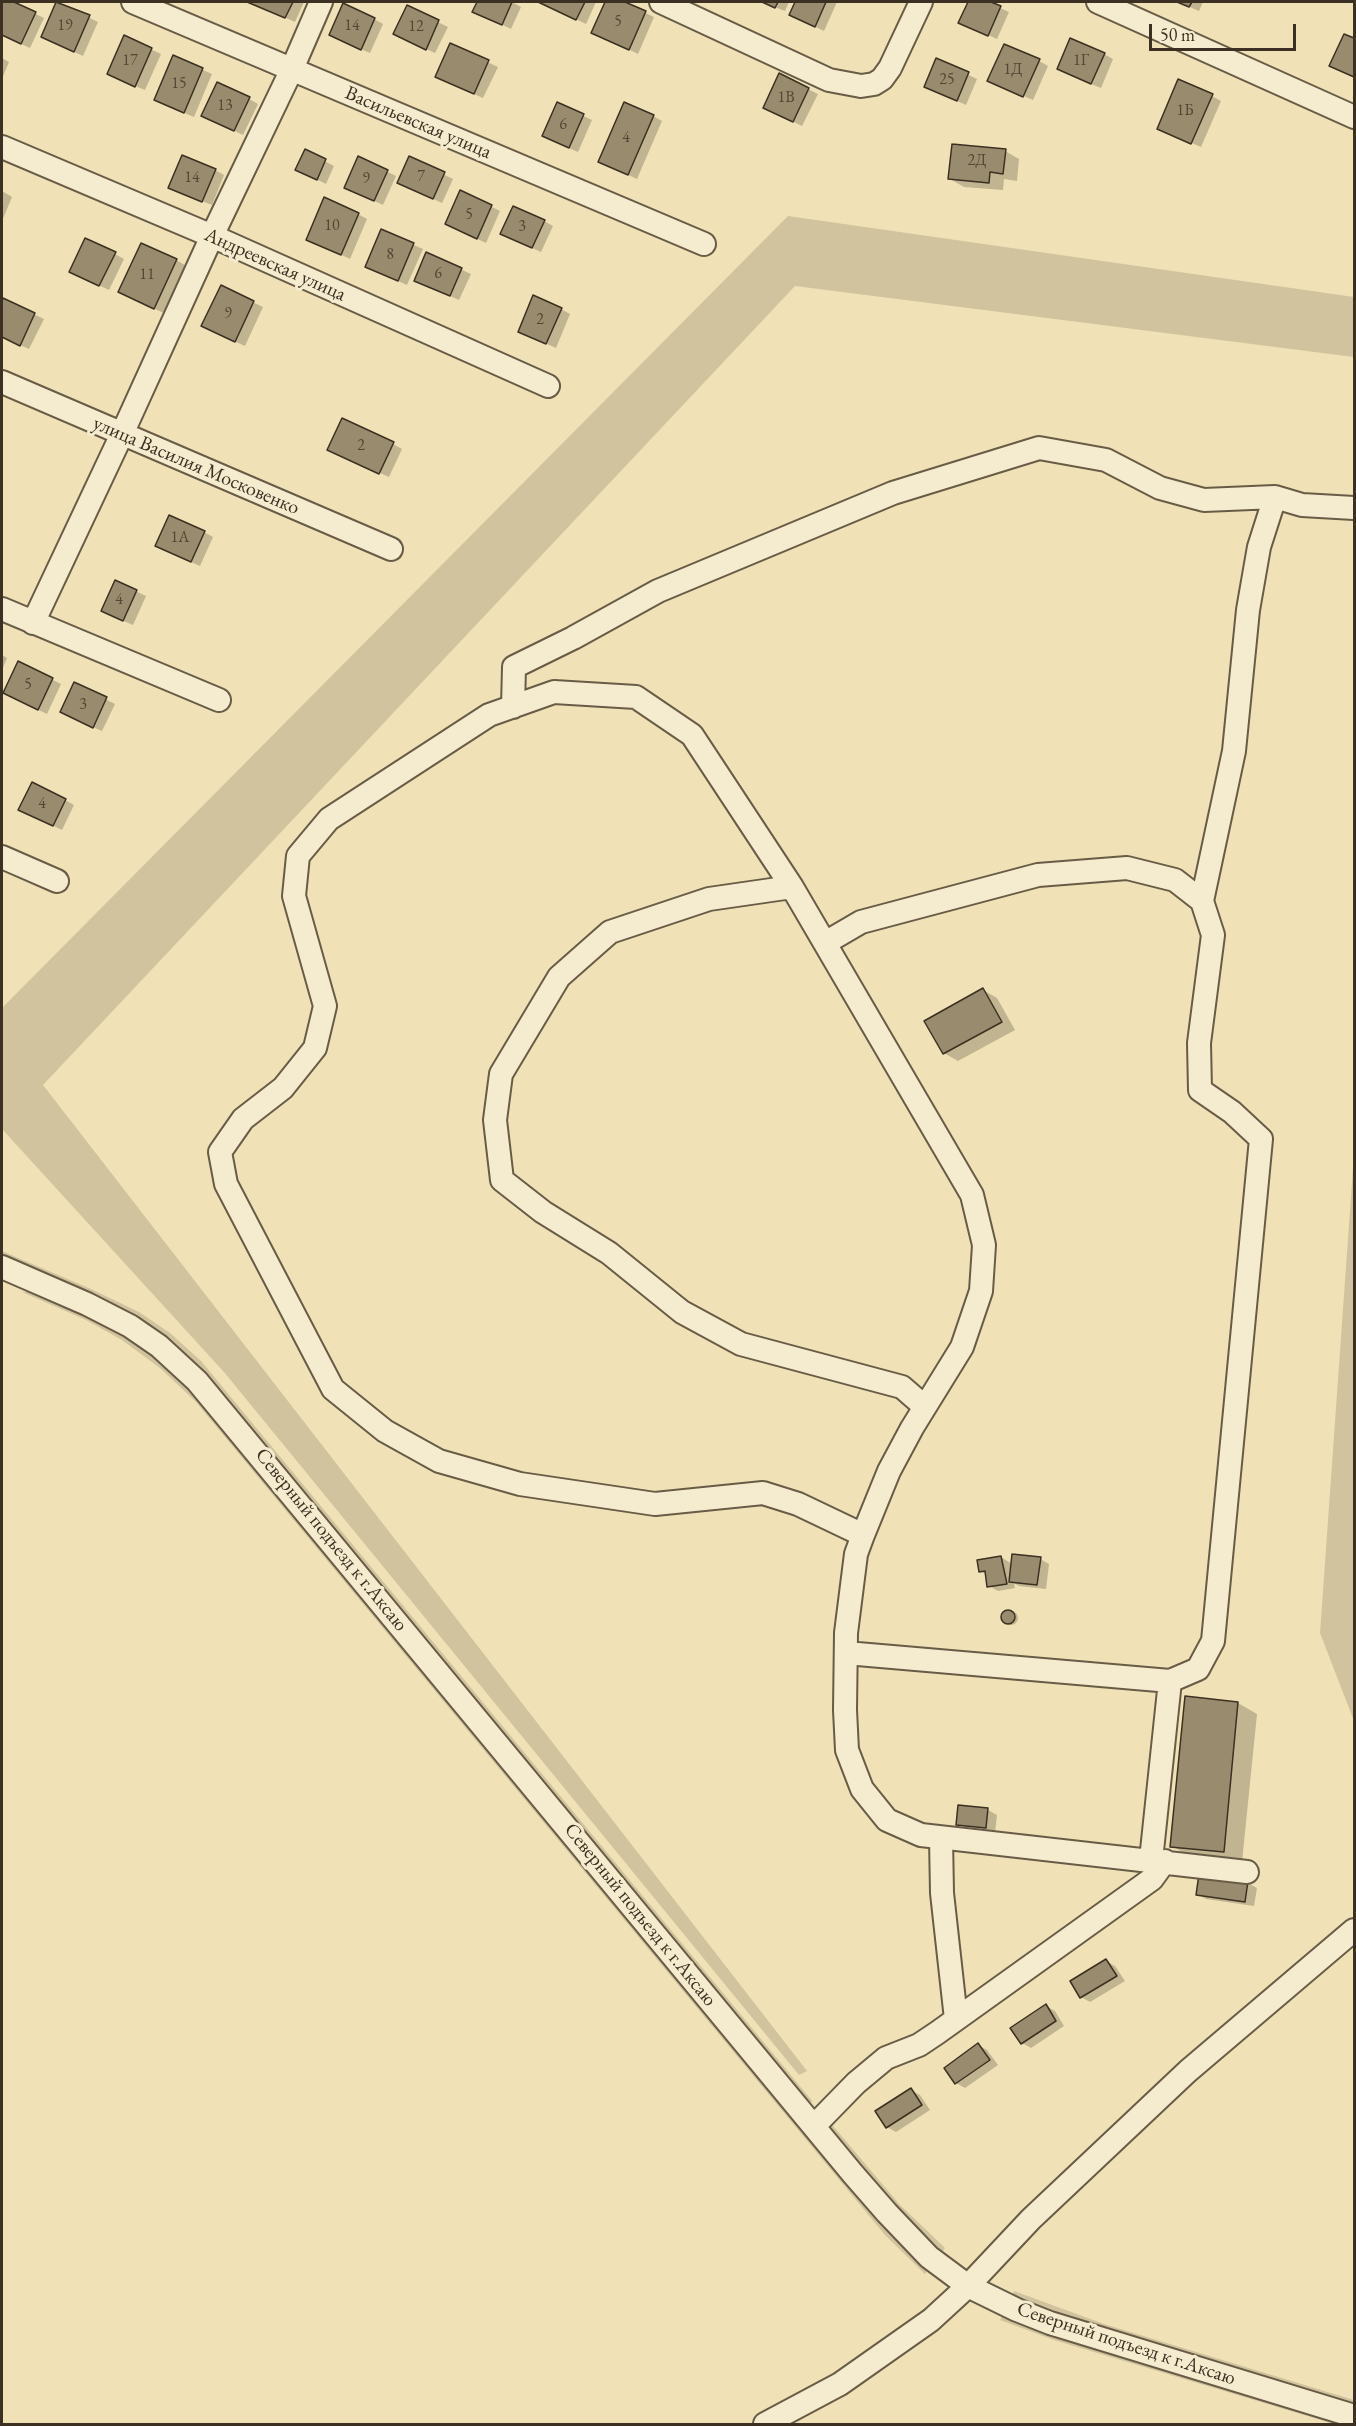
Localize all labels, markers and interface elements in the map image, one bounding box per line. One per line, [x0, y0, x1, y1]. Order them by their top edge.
house number: 5 [614, 12, 622, 32]
scale bar [1152, 12, 1299, 50]
house number: 19 [57, 16, 73, 36]
house number: 14 [344, 16, 360, 36]
house number: 12 [408, 17, 424, 37]
text: 50 m [1160, 23, 1195, 46]
house number: 17 [122, 51, 138, 71]
house number: 1Г [1073, 51, 1089, 71]
house number: 1Д [1004, 60, 1022, 80]
house number: 25 [939, 70, 955, 90]
house number: 15 [171, 74, 187, 94]
street label: Васильевская улица [341, 81, 495, 165]
house number: 1В [777, 88, 795, 108]
house number: 13 [217, 96, 233, 116]
house number: 1Б [1176, 101, 1194, 121]
house number: 6 [559, 115, 567, 135]
house number: 4 [622, 128, 630, 148]
house number: 2Д [968, 151, 986, 171]
house number: 7 [417, 167, 425, 187]
house number: 14 [184, 168, 200, 188]
house number: 9 [362, 169, 370, 189]
house number: 5 [465, 205, 473, 225]
house number: 10 [324, 216, 340, 236]
house number: 3 [518, 217, 526, 237]
street label: Андреевская улица [201, 223, 349, 307]
house number: 8 [386, 245, 394, 265]
house number: 6 [434, 264, 442, 284]
house number: 11 [139, 265, 155, 285]
house number: 9 [224, 304, 232, 324]
house number: 2 [536, 310, 544, 330]
street label: улица Василия Московенко [89, 412, 303, 520]
house number: 2 [357, 436, 365, 456]
house number: 1А [171, 528, 189, 548]
house number: 4 [115, 590, 123, 610]
house number: 5 [24, 675, 32, 695]
house number: 3 [79, 695, 87, 715]
house number: 4 [38, 794, 46, 814]
street label: Северный подъезд к г.Аксаю [250, 1444, 412, 1636]
street label: Северный подъезд к г.Аксаю [559, 1819, 721, 2011]
street label: Северный подъезд к г.Аксаю [1014, 2297, 1238, 2391]

